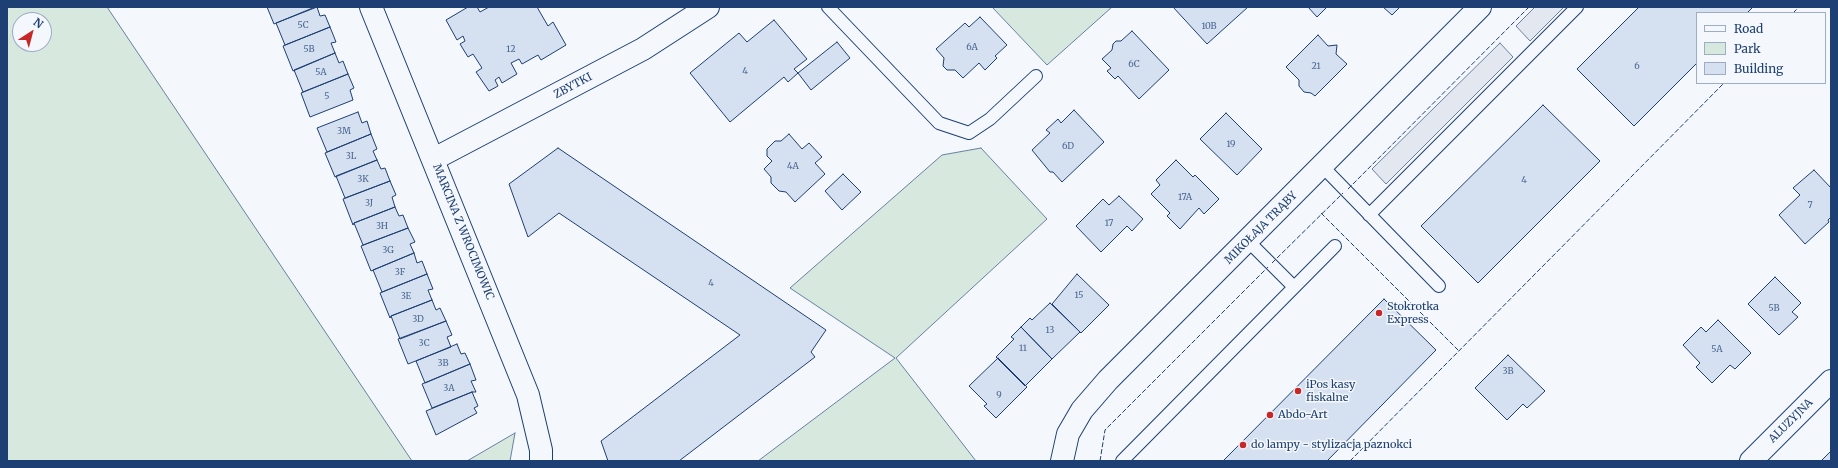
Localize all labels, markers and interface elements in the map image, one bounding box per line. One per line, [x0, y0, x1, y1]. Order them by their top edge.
north arrow [12, 12, 52, 52]
legend [1696, 12, 1826, 84]
text: N [31, 15, 46, 31]
house number: 5C [297, 20, 309, 30]
house number: 10B [1201, 21, 1217, 31]
text: Road [1734, 21, 1763, 36]
text: Park [1734, 41, 1761, 56]
house number: 6A [966, 42, 978, 52]
house number: 5B [303, 44, 315, 54]
house number: 12 [506, 44, 516, 54]
house number: 6C [1128, 59, 1140, 69]
house number: 21 [1311, 61, 1321, 71]
house number: 6 [1634, 61, 1640, 71]
text: Building [1734, 61, 1783, 76]
house number: 4 [742, 66, 748, 76]
house number: 5A [315, 67, 327, 77]
street label: ZBYTKI [552, 70, 594, 102]
house number: 5 [324, 91, 330, 101]
house number: 3M [337, 126, 351, 136]
house number: 19 [1226, 139, 1236, 149]
house number: 6D [1062, 141, 1074, 151]
house number: 3L [346, 151, 356, 161]
house number: 4A [787, 161, 799, 171]
street label: MARCINA Z WROCIMOWIC [430, 162, 496, 302]
house number: 3K [357, 174, 369, 184]
house number: 4 [1521, 175, 1527, 185]
street label: MIKOŁAJA TRĄBY [1222, 189, 1300, 267]
house number: 17A [1178, 192, 1192, 202]
house number: 3J [365, 198, 373, 208]
house number: 7 [1807, 200, 1813, 210]
house number: 17 [1105, 218, 1113, 228]
house number: 3H [376, 221, 388, 231]
house number: 3G [382, 245, 394, 255]
house number: 3F [395, 267, 405, 277]
house number: 4 [708, 278, 714, 288]
house number: 15 [1074, 290, 1084, 300]
house number: 3E [401, 291, 411, 301]
place label: Stokrotka Express [1387, 300, 1439, 326]
house number: 5B [1768, 303, 1780, 313]
marker: Stokrotka Express [1374, 308, 1384, 318]
house number: 3D [412, 314, 424, 324]
house number: 13 [1046, 325, 1054, 335]
house number: 3C [418, 338, 430, 348]
house number: 11 [1019, 343, 1027, 353]
house number: 5A [1711, 344, 1723, 354]
house number: 3B [438, 358, 448, 368]
house number: 3B [1503, 366, 1513, 376]
place label: iPos kasy fiskalne [1306, 378, 1355, 404]
house number: 3A [443, 383, 455, 393]
marker: iPos kasy fiskalne [1293, 386, 1303, 396]
house number: 9 [996, 390, 1002, 400]
street label: ALUZYJNA [1766, 396, 1816, 446]
place label: Abdo-Art [1278, 408, 1328, 422]
marker: Abdo-Art [1265, 410, 1275, 420]
place label: do lampy - stylizacja paznokci [1251, 438, 1412, 452]
marker: do lampy - stylizacja paznokci [1238, 440, 1248, 450]

